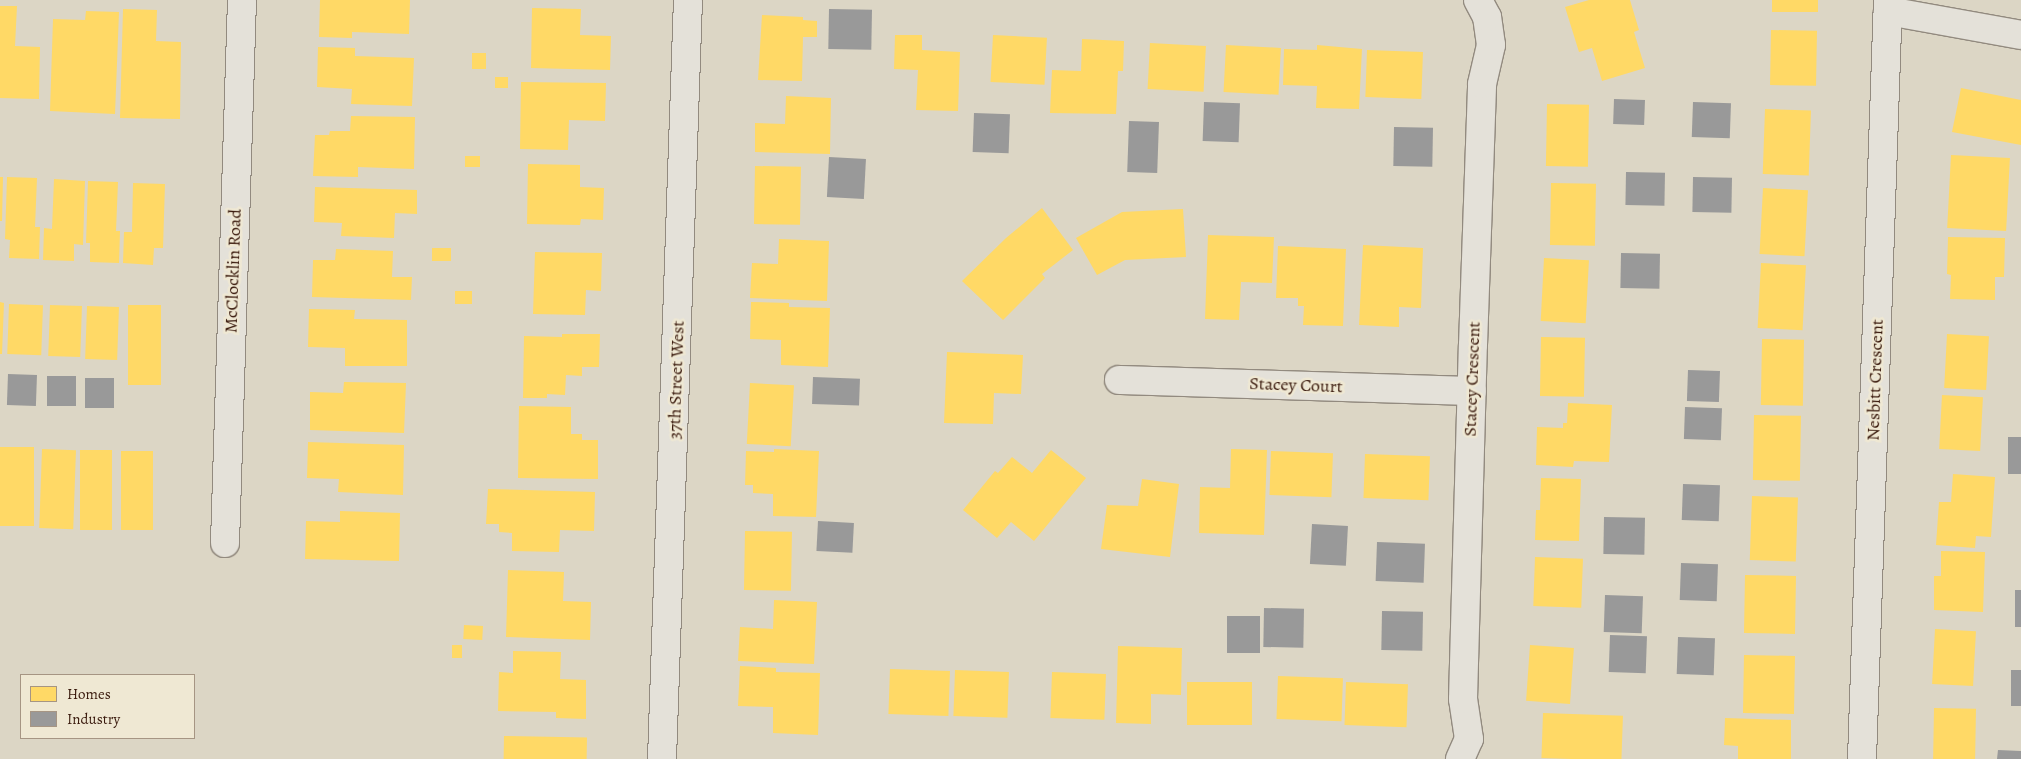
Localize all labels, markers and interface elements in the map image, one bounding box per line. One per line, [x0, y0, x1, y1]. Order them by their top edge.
street label: McClocklin Road [220, 209, 246, 333]
street label: Nesbitt Crescent [1862, 319, 1888, 441]
street label: 37th Street West [663, 320, 689, 440]
street label: Stacey Crescent [1459, 321, 1485, 437]
street label: Stacey Court [1249, 373, 1343, 397]
legend [20, 674, 195, 739]
text: Homes [67, 684, 111, 704]
text: Industry [67, 709, 120, 729]

